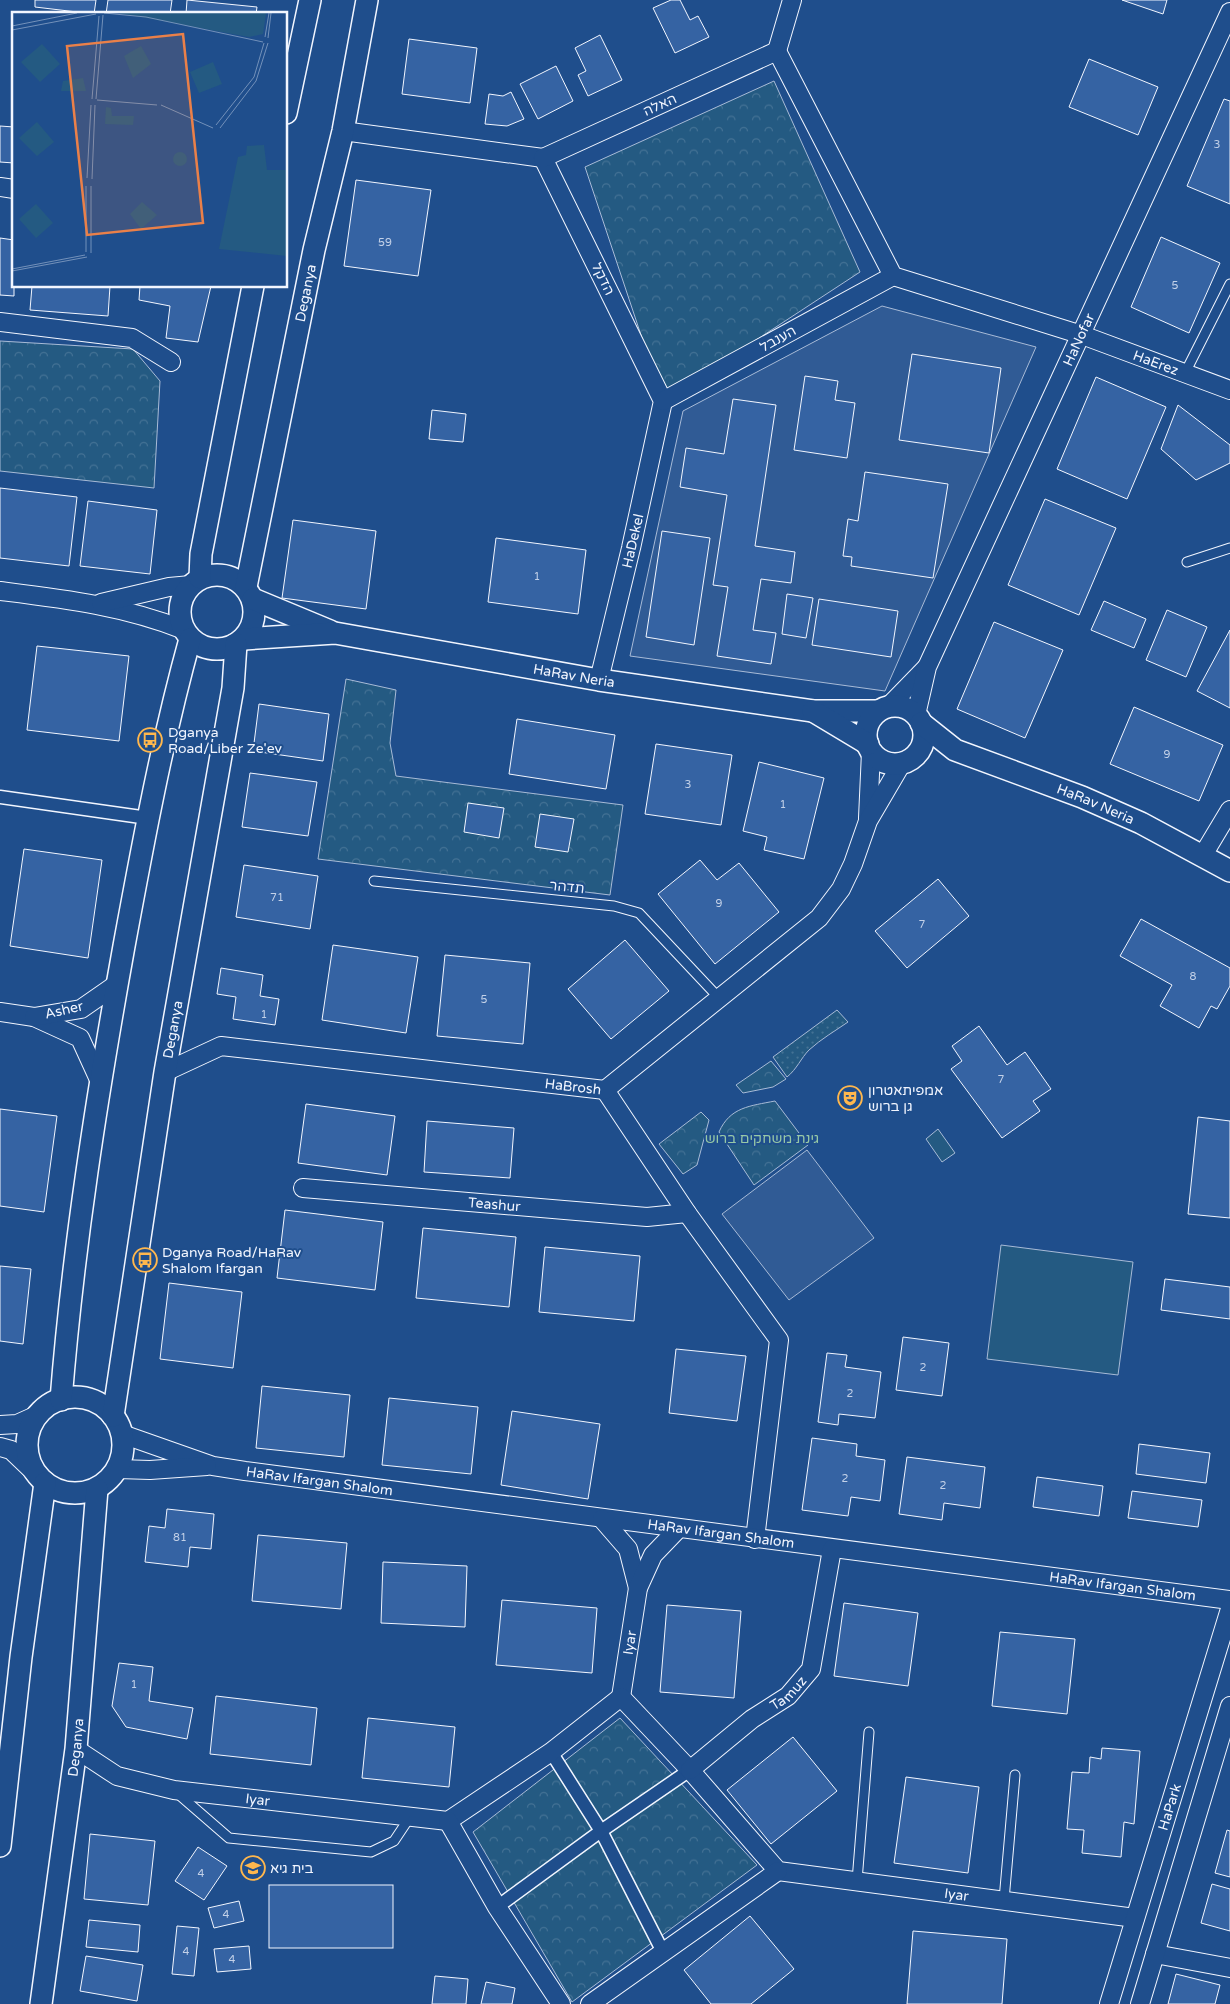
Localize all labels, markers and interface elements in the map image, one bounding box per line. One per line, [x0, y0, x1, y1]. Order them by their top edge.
inset map [12, 12, 288, 288]
street label: האלה [641, 90, 679, 120]
house number: 3 [1214, 138, 1221, 151]
house number: 59 [378, 236, 392, 249]
street label: הדקל [588, 260, 618, 298]
street label: Deganya [291, 263, 319, 323]
house number: 5 [1172, 279, 1179, 292]
street label: HaNofar [1059, 310, 1098, 369]
street label: הענבל [757, 322, 799, 356]
street label: HaErez [1131, 346, 1181, 379]
street label: HaDekel [618, 512, 648, 570]
house number: 1 [534, 570, 540, 583]
street label: HaRav Neria [532, 660, 616, 691]
place label: Dganya Road/Liber Ze'ev [168, 724, 283, 757]
bus stop icon: Dganya Road/Liber Ze'ev [137, 727, 163, 753]
house number: 9 [1164, 748, 1171, 761]
house number: 3 [685, 778, 692, 791]
street label: HaRav Neria [1054, 780, 1137, 828]
house number: 1 [780, 798, 786, 811]
street label: תדהר [549, 877, 585, 897]
house number: 71 [270, 891, 284, 904]
house number: 9 [716, 897, 723, 910]
house number: 7 [919, 918, 926, 931]
house number: 8 [1190, 970, 1197, 983]
house number: 5 [481, 993, 488, 1006]
street label: Asher [43, 997, 86, 1023]
street label: Deganya [159, 999, 186, 1060]
house number: 1 [261, 1008, 267, 1021]
house number: 7 [998, 1073, 1005, 1086]
street label: HaBrosh [544, 1075, 602, 1098]
place label: אמפיתאטרון גן ברוש [868, 1082, 943, 1115]
theatre icon: אמפיתאטרון גן ברוש [837, 1085, 863, 1111]
park label: גינת משחקים ברוש [705, 1130, 819, 1147]
street label: Teashur [467, 1193, 522, 1215]
place label: Dganya Road/HaRav Shalom Ifargan [162, 1244, 302, 1277]
bus stop icon: Dganya Road/HaRav Shalom Ifargan [132, 1247, 158, 1273]
house number: 2 [920, 1361, 927, 1374]
house number: 2 [847, 1387, 854, 1400]
street label: HaRav Ifargan Shalom [245, 1463, 394, 1499]
house number: 2 [842, 1472, 849, 1485]
house number: 2 [940, 1479, 947, 1492]
street label: HaRav Ifargan Shalom [647, 1515, 796, 1551]
house number: 81 [173, 1531, 187, 1544]
street label: HaRav Ifargan Shalom [1048, 1568, 1197, 1604]
street label: Iyar [619, 1629, 640, 1656]
street label: Tamuz [767, 1672, 810, 1714]
house number: 1 [131, 1678, 137, 1691]
street label: Deganya [64, 1717, 87, 1778]
street label: HaPark [1154, 1781, 1185, 1833]
street label: Iyar [245, 1790, 271, 1809]
school or university icon: בית גיא [240, 1855, 266, 1881]
place label: בית גיא [270, 1860, 314, 1877]
house number: 4 [198, 1867, 205, 1880]
street label: Iyar [943, 1884, 970, 1905]
house number: 4 [223, 1908, 230, 1921]
house number: 4 [183, 1945, 190, 1958]
house number: 4 [229, 1953, 236, 1966]

